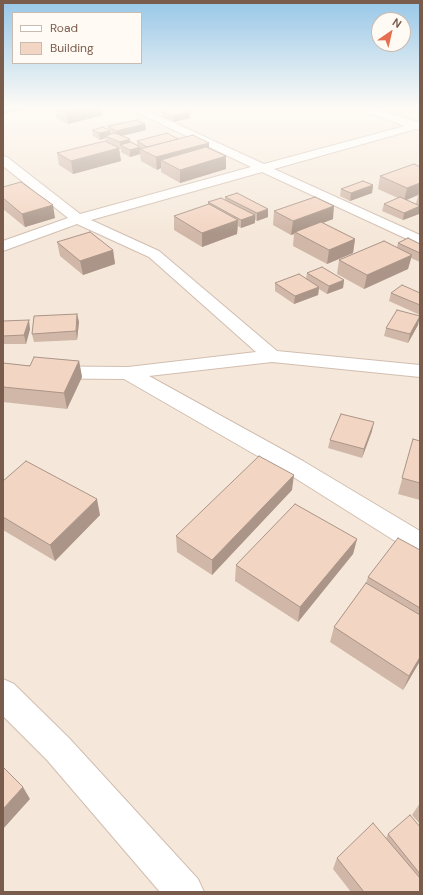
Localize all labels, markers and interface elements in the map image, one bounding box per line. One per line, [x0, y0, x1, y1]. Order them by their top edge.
legend [12, 12, 142, 64]
north arrow [371, 12, 411, 52]
text: N [390, 15, 404, 31]
text: Road [50, 20, 78, 36]
text: Building [50, 40, 94, 56]

